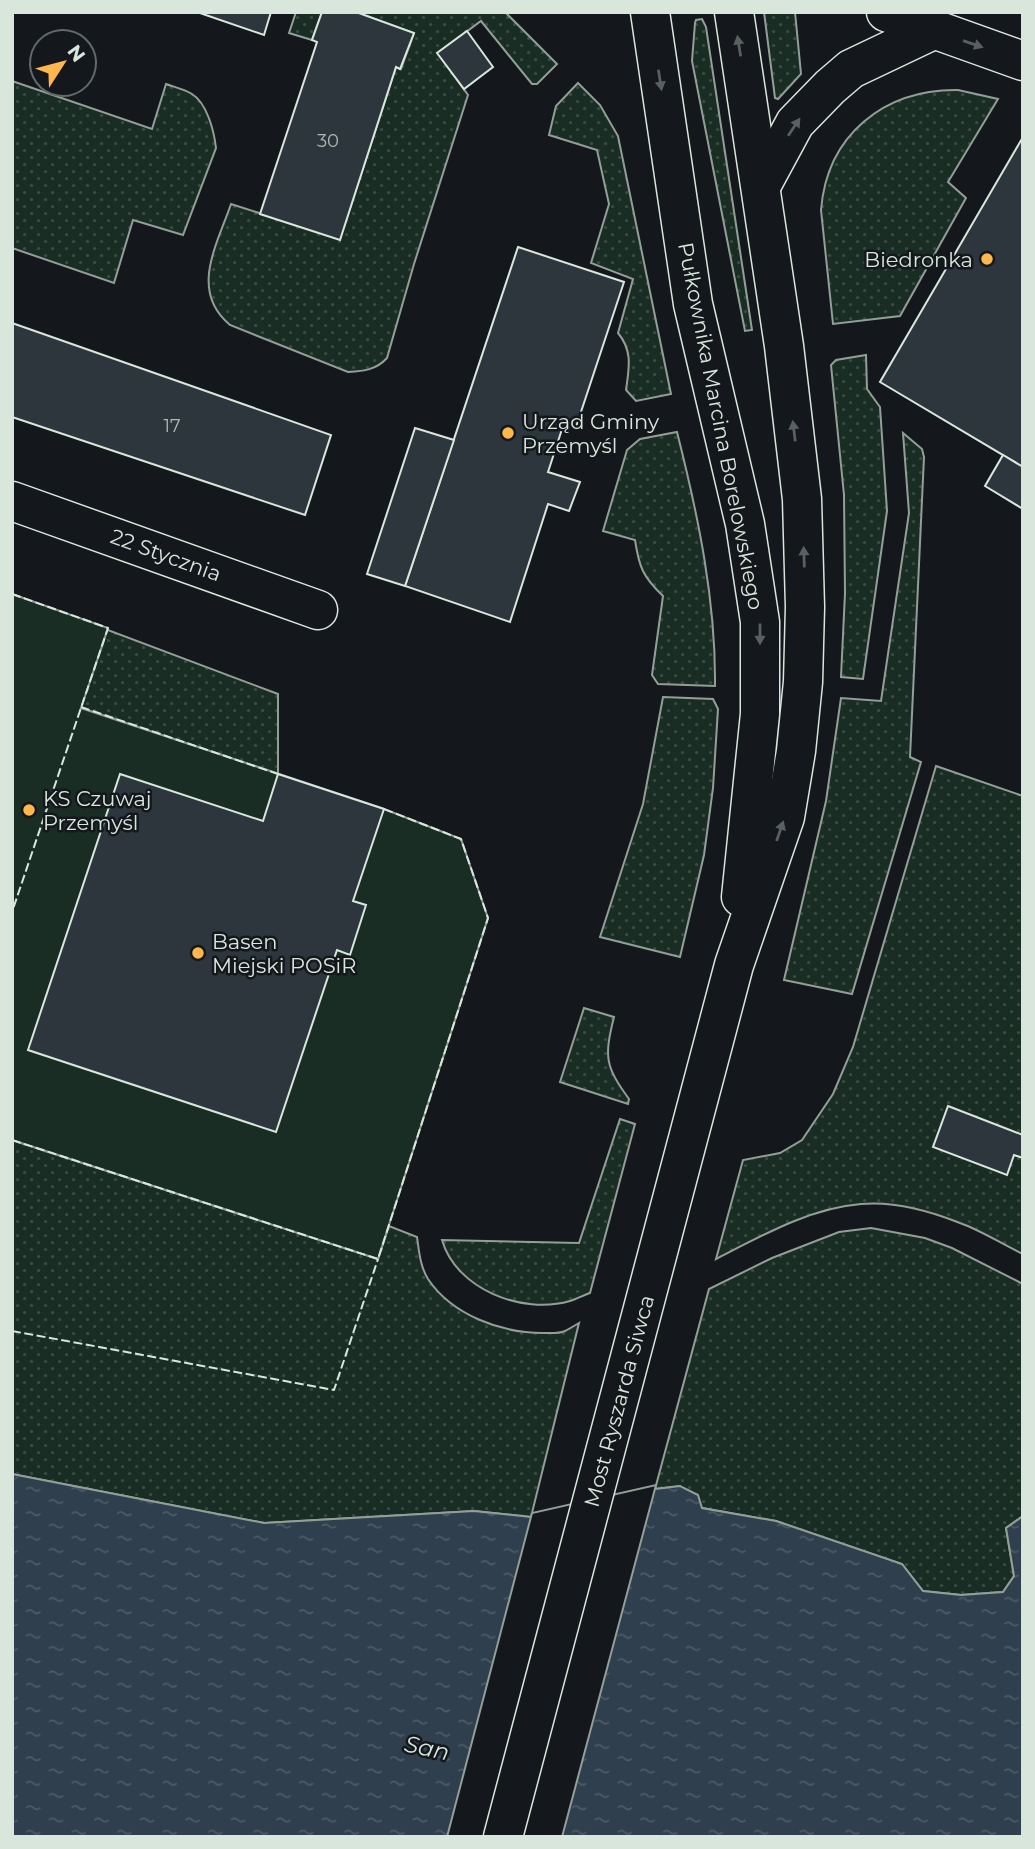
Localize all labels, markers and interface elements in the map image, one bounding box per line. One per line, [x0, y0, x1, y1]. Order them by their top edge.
north arrow [28, 28, 98, 98]
one-way arrow [733, 35, 744, 57]
one-way arrow [963, 39, 984, 50]
text: N [63, 40, 90, 66]
one-way arrow [655, 69, 666, 91]
one-way arrow [787, 118, 801, 136]
house number: 30 [317, 130, 339, 152]
street label: Pułkownika Marcina Borelowskiego [673, 240, 769, 612]
place label: Biedronka [864, 247, 973, 272]
marker: Biedronka [979, 251, 995, 267]
place label: Urząd Gminy Przemyśl [522, 409, 660, 458]
house number: 17 [163, 415, 181, 437]
one-way arrow [788, 420, 799, 442]
marker: Urząd Gminy Przemyśl [500, 425, 516, 441]
street label: 22 Stycznia [107, 523, 225, 587]
one-way arrow [798, 546, 810, 568]
one-way arrow [754, 624, 766, 646]
place label: KS Czuwaj Przemyśl [43, 786, 152, 835]
marker: KS Czuwaj Przemyśl [21, 802, 37, 818]
one-way arrow [775, 821, 786, 842]
place label: Basen Miejski POSiR [212, 929, 356, 978]
marker: Basen Miejski POSiR [190, 945, 206, 961]
street label: Most Ryszarda Siwca [579, 1292, 659, 1510]
water label: San [402, 1730, 452, 1766]

